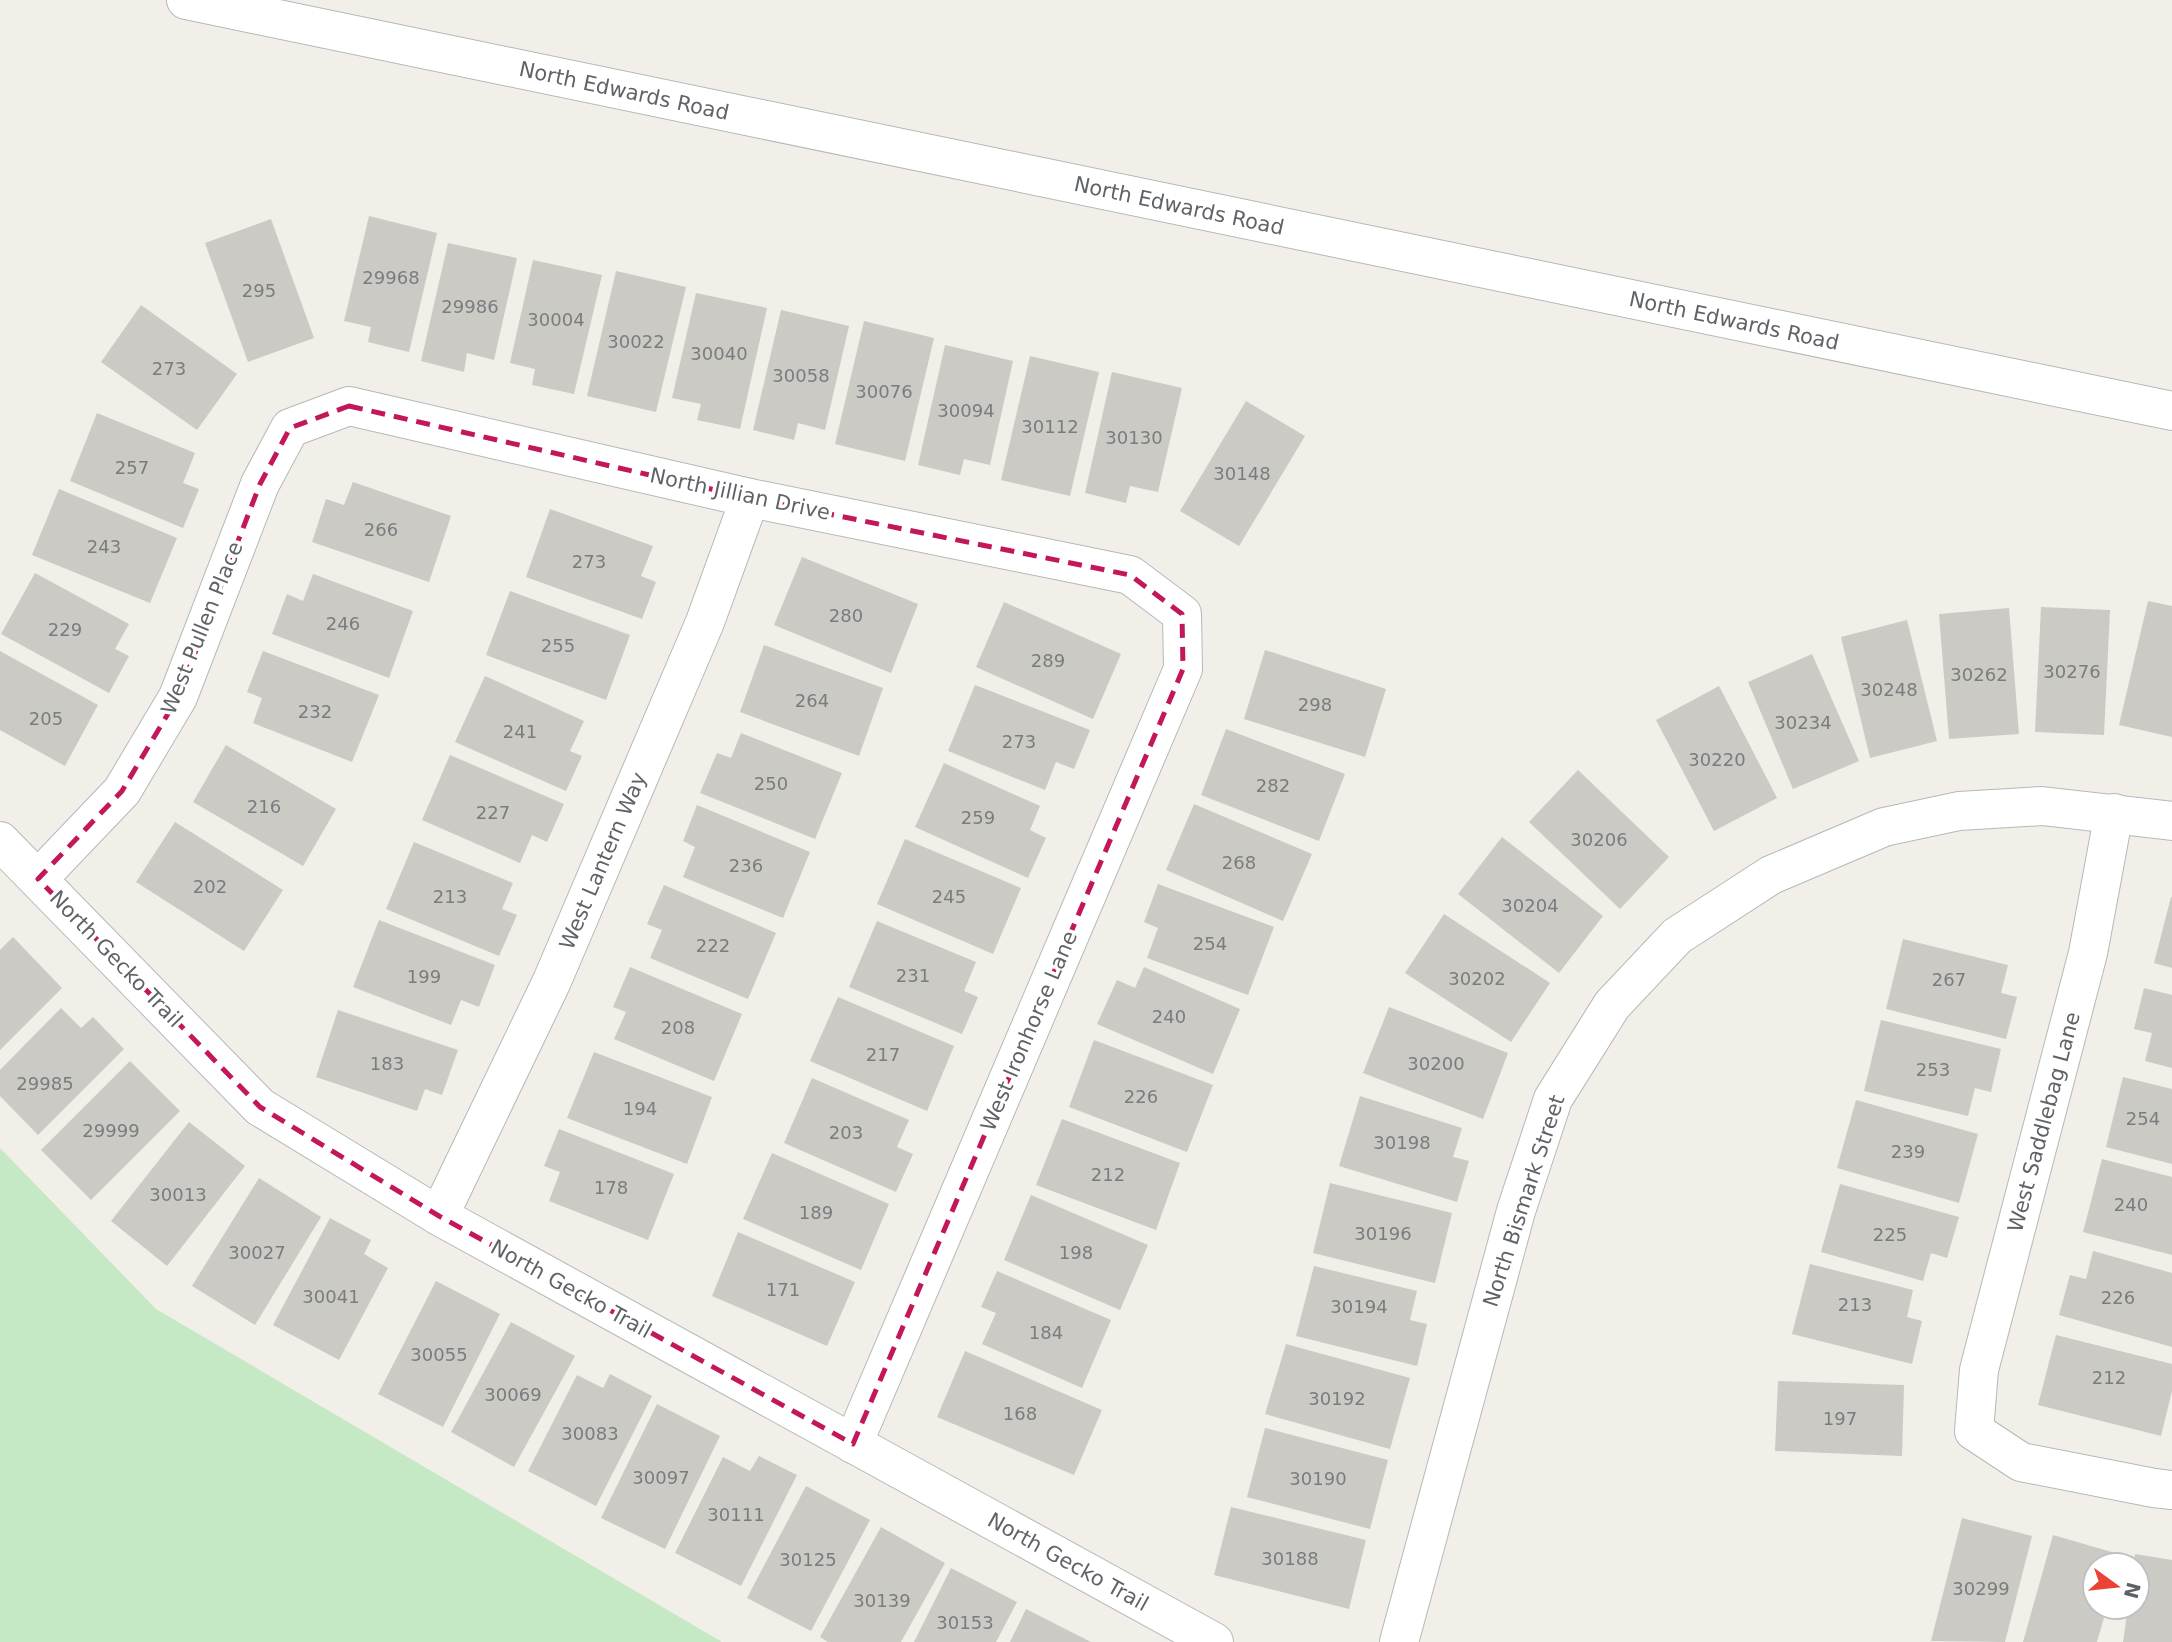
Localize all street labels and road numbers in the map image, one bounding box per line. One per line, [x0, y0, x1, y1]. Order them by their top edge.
street label: North Edwards Road [517, 57, 731, 125]
street label: North Edwards Road [1072, 172, 1286, 240]
street label: North Edwards Road [1627, 287, 1841, 355]
street label: North Jillian Drive [648, 463, 832, 525]
street label: West Pullen Place [156, 538, 248, 718]
street label: West Lantern Way [555, 769, 651, 953]
street label: North Gecko Trail [45, 886, 187, 1032]
street label: West Ironhorse Lane [976, 927, 1082, 1135]
street label: West Saddlebag Lane [2003, 1009, 2085, 1235]
street label: North Bismark Street [1478, 1092, 1570, 1310]
street label: North Gecko Trail [486, 1235, 656, 1343]
street label: North Gecko Trail [983, 1508, 1153, 1616]

